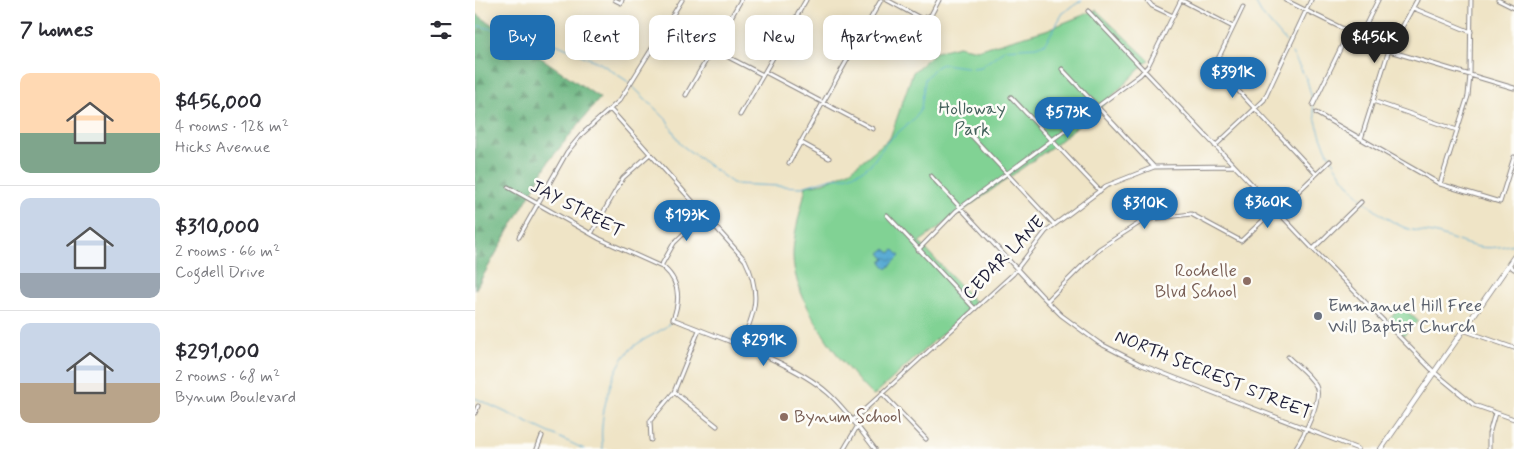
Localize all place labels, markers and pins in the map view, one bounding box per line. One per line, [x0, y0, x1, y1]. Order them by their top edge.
pin: $456K [1340, 22, 1410, 64]
pin: $391K [1198, 56, 1268, 99]
pin: $573K [1033, 96, 1103, 139]
pin: $360K [1233, 186, 1303, 229]
pin: $310K [1110, 188, 1180, 230]
pin: $193K [652, 200, 722, 242]
place label: Rochelle Blvd School [1155, 259, 1237, 304]
marker: Rochelle Blvd School [1241, 275, 1253, 287]
place label: Emmanuel Hill Free Will Baptist Church [1328, 294, 1482, 339]
marker: Emmanuel Hill Free Will Baptist Church [1312, 310, 1324, 322]
pin: $291K [729, 324, 799, 367]
place label: Bynum School [794, 405, 902, 429]
marker: Bynum School [778, 411, 790, 423]

